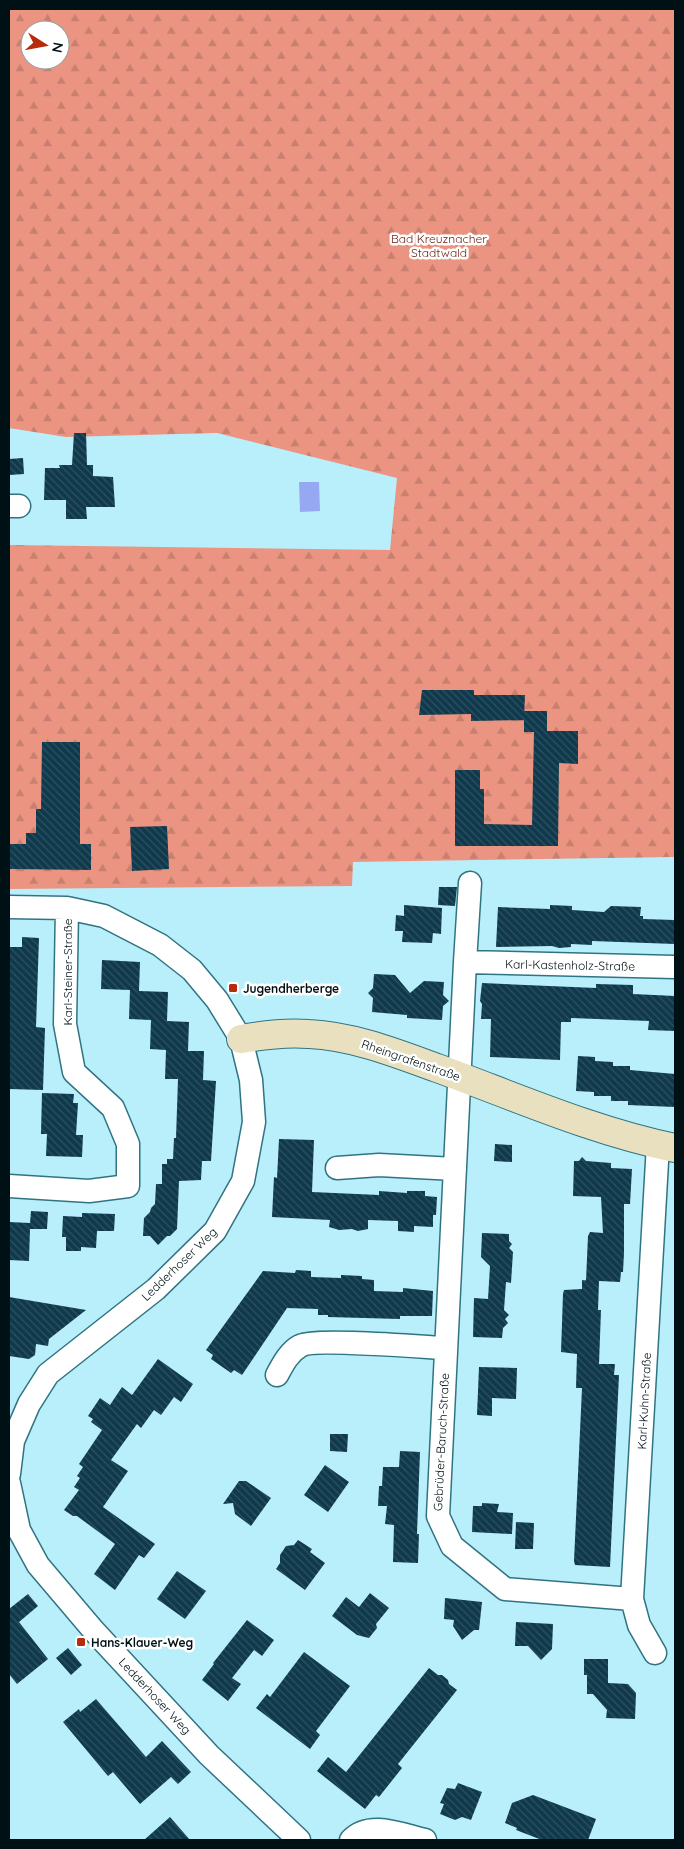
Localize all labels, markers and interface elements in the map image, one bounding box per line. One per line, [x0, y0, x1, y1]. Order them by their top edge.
north arrow [20, 20, 70, 70]
text: N [48, 41, 68, 54]
park label: Bad Kreuznacher Stadtwald [391, 231, 487, 260]
street label: Karl-Steiner-Straße [60, 918, 75, 1026]
street label: Karl-Kastenholz-Straße [505, 956, 635, 974]
place label: Jugendherberge [243, 981, 339, 996]
marker: Jugendherberge [227, 982, 239, 994]
street label: Rheingrafenstraße [360, 1036, 463, 1084]
street label: Ledderhoser Weg [138, 1224, 220, 1304]
street label: Karl-Kuhn-Straße [634, 1352, 654, 1450]
street label: Gebrüder-Baruch-Straße [430, 1372, 452, 1511]
place label: Hans-Klauer-Weg [91, 1635, 193, 1650]
marker: Hans-Klauer-Weg [75, 1636, 87, 1648]
street label: Ledderhoser Weg [116, 1655, 194, 1737]

